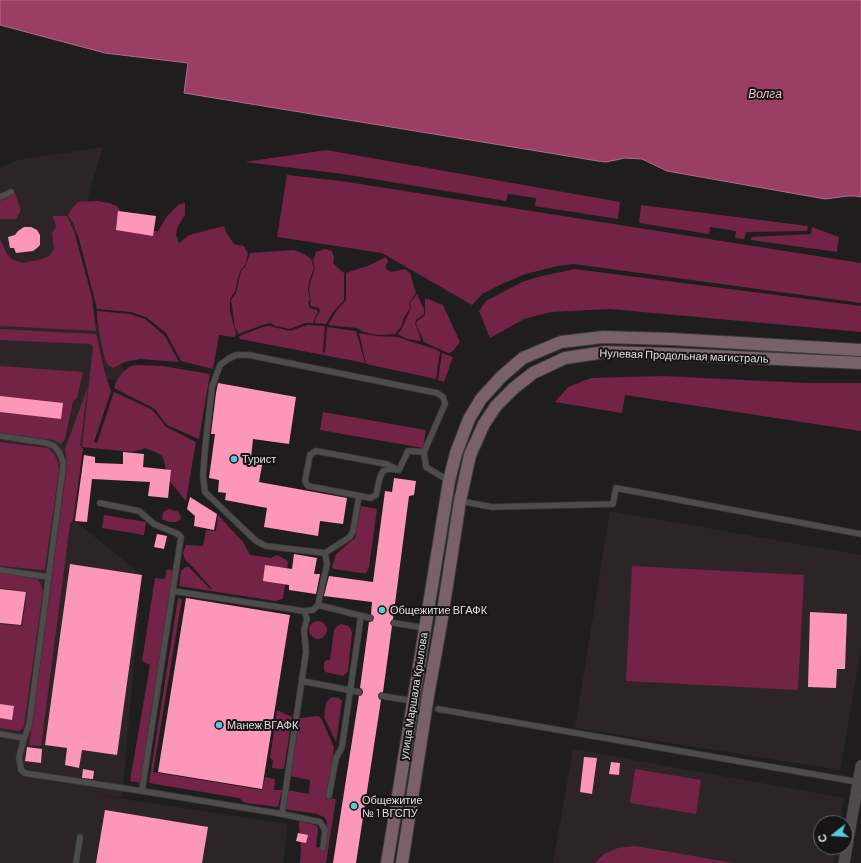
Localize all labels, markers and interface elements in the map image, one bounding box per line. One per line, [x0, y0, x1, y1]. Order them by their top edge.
water label: Волга [748, 87, 782, 101]
street label: Нулевая Продольная магистраль [599, 346, 769, 366]
place label: Турист [242, 452, 276, 466]
marker: Турист [229, 454, 239, 464]
place label: Общежитие ВГАФК [390, 603, 487, 617]
marker: Общежитие ВГАФК [377, 605, 387, 615]
street label: улица Маршала Крылова [397, 631, 431, 761]
place label: Манеж ВГАФК [227, 718, 298, 732]
marker: Манеж ВГАФК [214, 720, 224, 730]
place label: Общежитие № 1 ВГСПУ [362, 793, 423, 819]
marker: Общежитие № 1 ВГСПУ [349, 801, 359, 811]
north arrow [813, 815, 853, 855]
text: С [815, 833, 829, 844]

